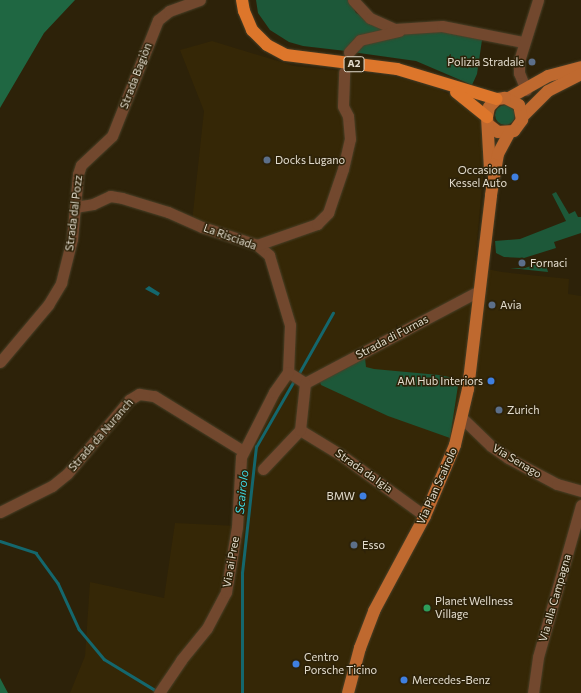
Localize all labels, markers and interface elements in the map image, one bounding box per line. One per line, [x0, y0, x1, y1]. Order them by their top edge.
street label: Strada Bagiòn [117, 41, 155, 111]
place label: Polizia Stradale [447, 55, 524, 69]
road number: A2 [343, 56, 365, 72]
marker: Polizia Stradale [527, 57, 537, 67]
place label: Docks Lugano [275, 153, 345, 167]
marker: Docks Lugano [262, 155, 272, 165]
place label: Occasioni Kessel Auto [449, 164, 507, 190]
marker: Occasioni Kessel Auto [510, 172, 520, 182]
street label: Strada dal Pozz [63, 174, 85, 252]
street label: La Risciada [202, 221, 258, 253]
place label: Fornaci [530, 256, 567, 270]
marker: Fornaci [517, 258, 527, 268]
place label: Avia [500, 298, 521, 312]
marker: Avia [487, 300, 497, 310]
street label: Strada di Furnas [354, 312, 430, 362]
place label: AM Hub Interiors [397, 374, 483, 388]
marker: AM Hub Interiors [486, 376, 496, 386]
street label: Strada da Nuranch [66, 396, 136, 474]
place label: Zurich [507, 403, 539, 417]
marker: Zurich [494, 405, 504, 415]
street label: Via Senago [490, 441, 544, 481]
street label: Strada da Igia [333, 446, 395, 496]
street label: Via Pian Scairolo [414, 446, 460, 526]
water label: Scairolo [233, 469, 251, 515]
place label: BMW [327, 489, 355, 503]
marker: BMW [358, 491, 368, 501]
street label: Via ai Pree [220, 535, 242, 589]
place label: Esso [362, 538, 385, 552]
marker: Esso [349, 540, 359, 550]
street label: Via alla Campagna [536, 553, 574, 643]
place label: Planet Wellness Village [435, 595, 513, 621]
marker: Planet Wellness Village [422, 603, 432, 613]
place label: Centro Porsche Ticino [304, 651, 377, 677]
marker: Centro Porsche Ticino [291, 659, 301, 669]
place label: Mercedes-Benz [412, 673, 490, 687]
marker: Mercedes-Benz [399, 675, 409, 685]

